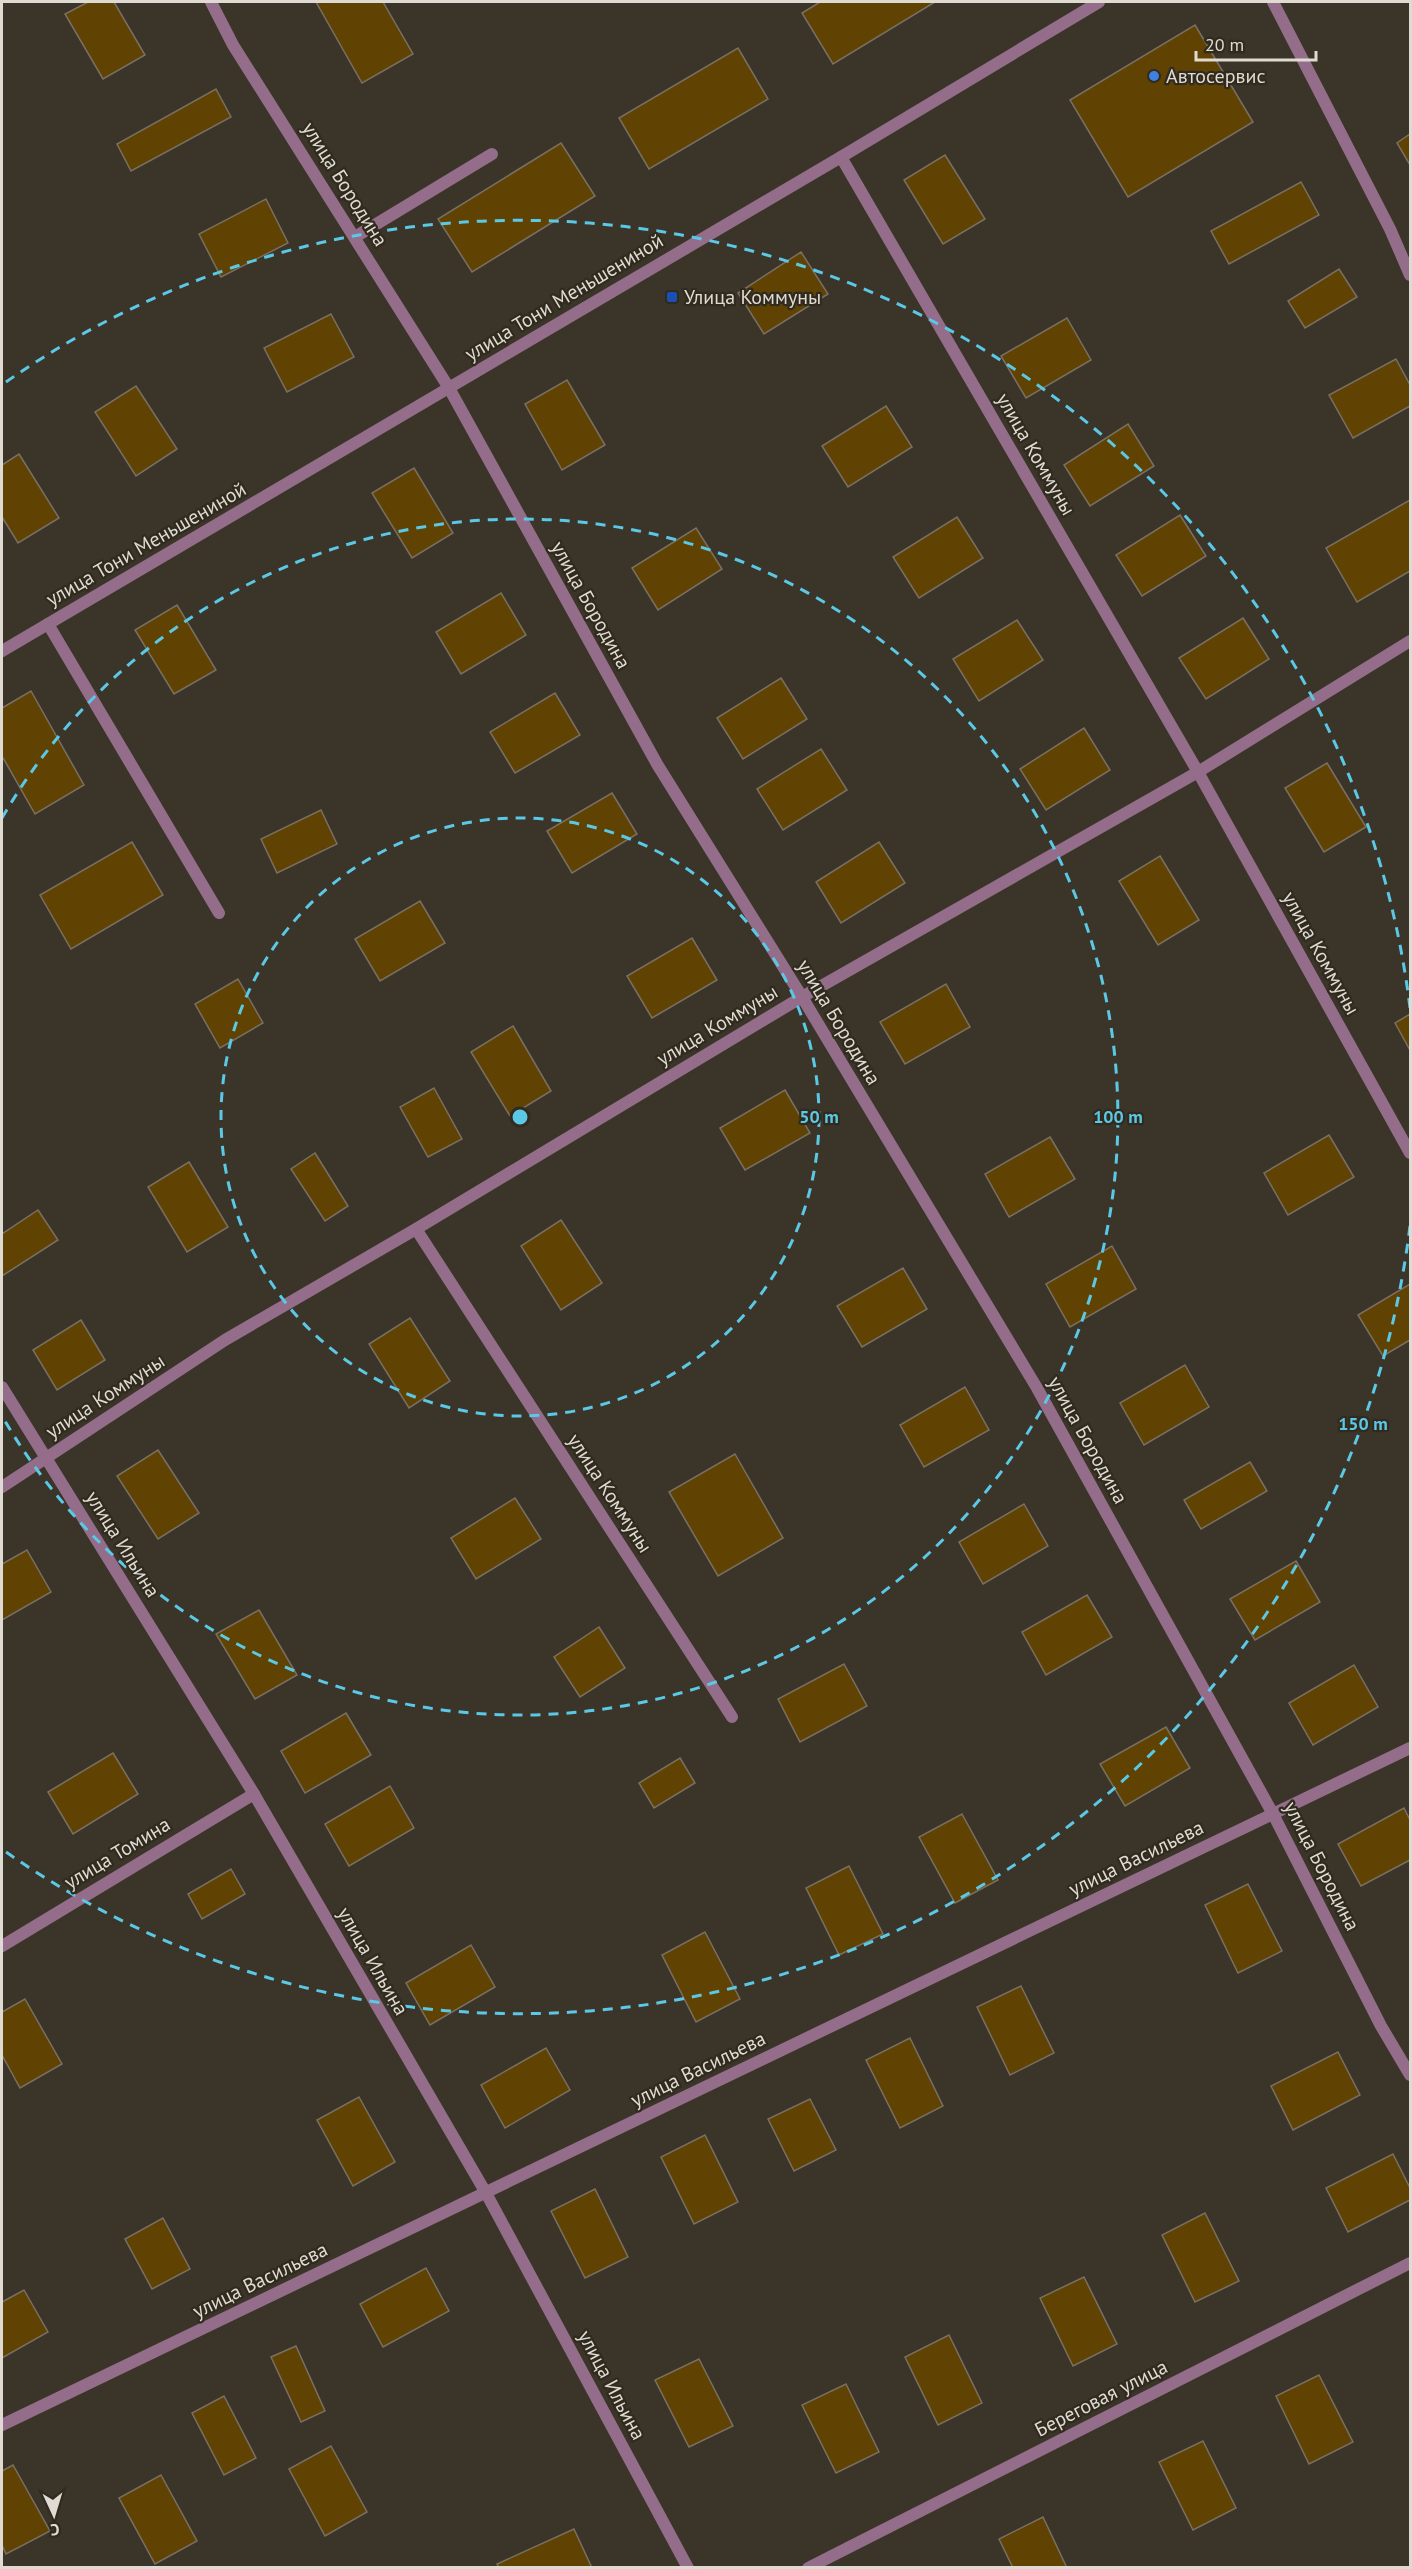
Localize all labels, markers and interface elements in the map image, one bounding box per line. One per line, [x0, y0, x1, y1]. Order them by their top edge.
scale bar [1196, 24, 1316, 62]
text: 20 m [1205, 33, 1244, 56]
place label: Автосервис [1166, 63, 1266, 89]
marker: Автосервис [1147, 69, 1161, 83]
street label: улица Бородина [296, 117, 394, 251]
street label: улица Тони Меньшениной [460, 227, 668, 367]
place label: Улица Коммуны [684, 284, 821, 310]
marker: Улица Коммуны [665, 290, 679, 304]
street label: улица Коммуны [990, 388, 1082, 520]
street label: улица Тони Меньшениной [41, 476, 251, 612]
street label: улица Бородина [545, 537, 637, 673]
street label: улица Коммуны [1276, 887, 1366, 1019]
street label: улица Бородина [791, 955, 887, 1089]
street label: улица Коммуны [652, 979, 782, 1071]
text: 50 m [799, 1105, 839, 1128]
text: 100 m [1093, 1105, 1143, 1128]
centre of rings [510, 1107, 530, 1127]
street label: улица Коммуны [40, 1348, 170, 1444]
street label: улица Бородина [1042, 1372, 1134, 1508]
text: 150 m [1338, 1412, 1388, 1435]
street label: улица Коммуны [562, 1428, 658, 1558]
street label: улица Ильина [80, 1486, 166, 1602]
street label: улица Бородина [1278, 1797, 1366, 1935]
street label: улица Томина [59, 1811, 175, 1895]
street label: улица Васильева [1064, 1814, 1208, 1902]
street label: улица Ильина [332, 1902, 414, 2020]
street label: улица Васильева [626, 2025, 770, 2113]
street label: улица Васильева [188, 2236, 332, 2324]
street label: улица Ильина [572, 2326, 652, 2444]
street label: Береговая улица [1030, 2353, 1172, 2443]
north arrow [24, 2485, 84, 2545]
text: С [50, 2520, 60, 2540]

